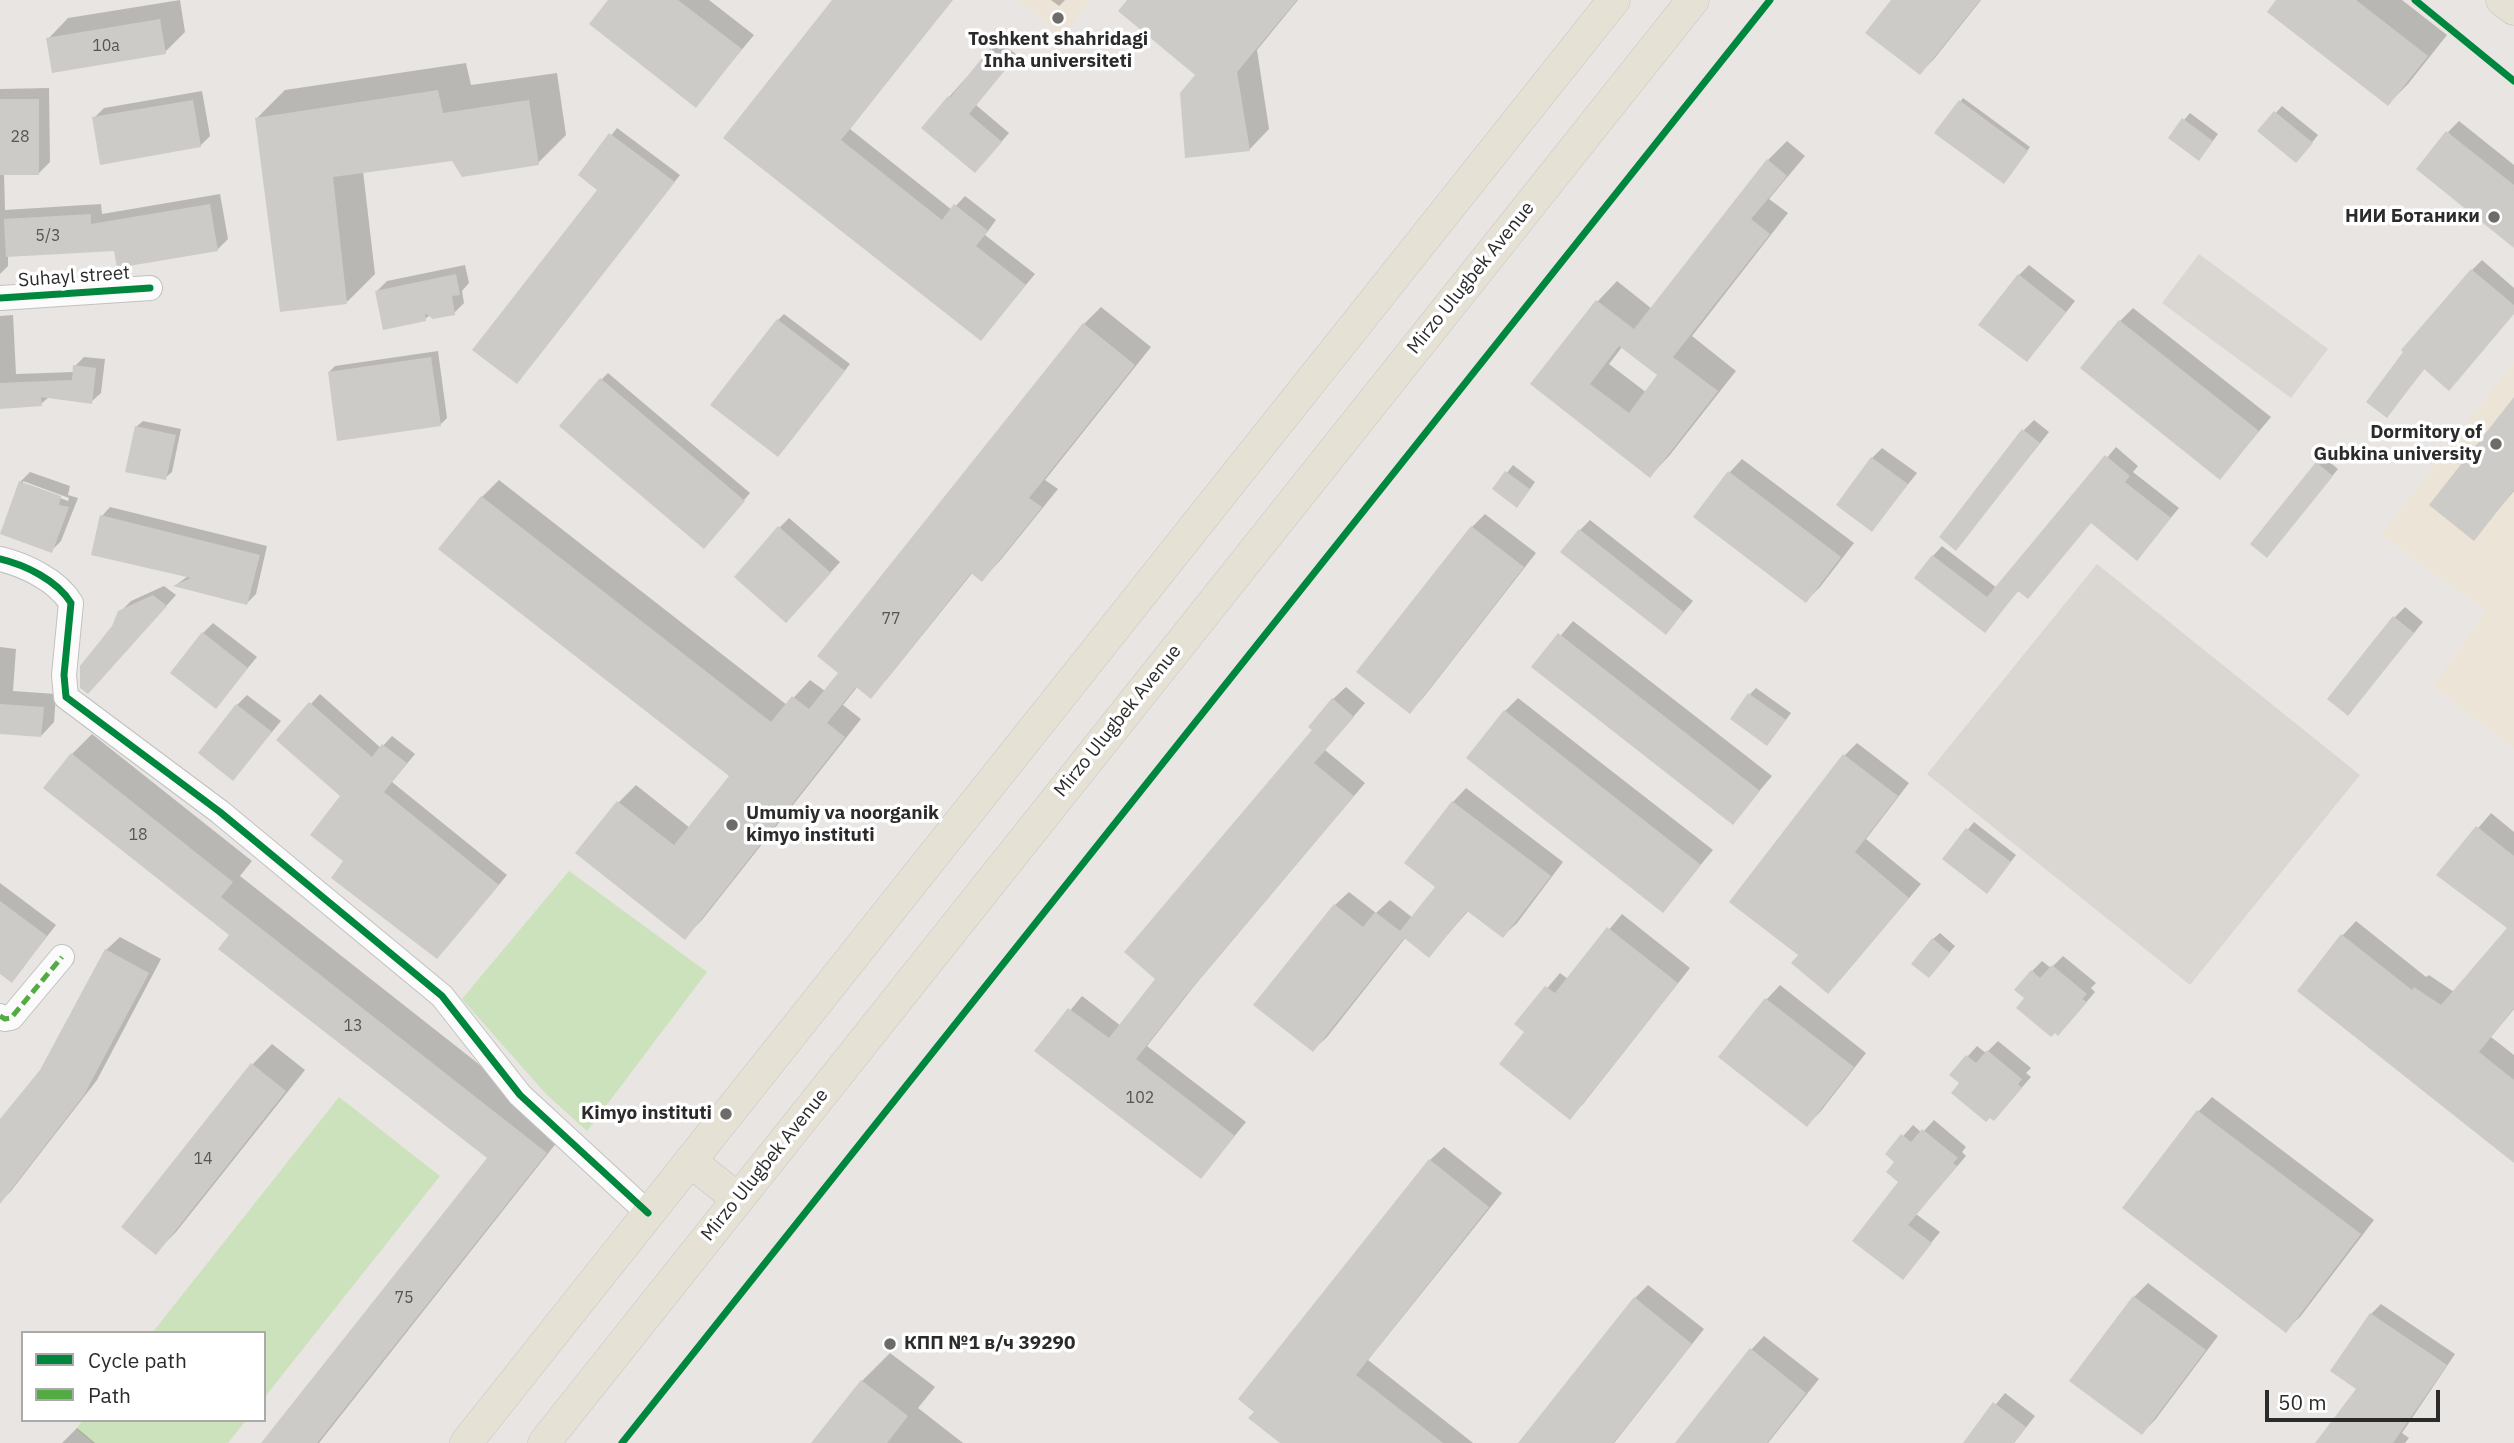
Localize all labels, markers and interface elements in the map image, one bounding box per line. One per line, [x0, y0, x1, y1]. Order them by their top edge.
marker: Toshkent shahridagi Inha universiteti [1050, 10, 1066, 26]
place label: Toshkent shahridagi Inha universiteti [968, 29, 1148, 73]
house number: 10а [92, 36, 120, 56]
house number: 28 [10, 127, 30, 147]
street label: Mirzo Ulugbek Avenue [1403, 197, 1539, 359]
place label: НИИ Ботаники [2345, 206, 2480, 228]
marker: НИИ Ботаники [2486, 209, 2502, 225]
house number: 5/3 [35, 226, 61, 246]
street label: Suhayl street [17, 262, 131, 292]
place label: Dormitory of Gubkina university [2314, 422, 2482, 466]
marker: Dormitory of Gubkina university [2488, 436, 2504, 452]
house number: 77 [881, 609, 901, 629]
street label: Mirzo Ulugbek Avenue [1050, 640, 1186, 802]
place label: Umumiy va noorganik kimyo instituti [746, 803, 939, 847]
marker: Umumiy va noorganik kimyo instituti [724, 817, 740, 833]
house number: 18 [128, 825, 148, 845]
house number: 13 [343, 1016, 363, 1036]
street label: Mirzo Ulugbek Avenue [697, 1084, 833, 1246]
house number: 102 [1126, 1088, 1154, 1108]
place label: Kimyo instituti [581, 1103, 712, 1125]
marker: Kimyo instituti [718, 1106, 734, 1122]
house number: 14 [193, 1149, 213, 1169]
house number: 75 [394, 1288, 414, 1308]
legend [21, 1331, 266, 1422]
place label: КПП №1 в/ч 39290 [904, 1333, 1075, 1355]
marker: КПП №1 в/ч 39290 [882, 1336, 898, 1352]
text: Cycle path [88, 1346, 187, 1374]
scale bar [2269, 1376, 2444, 1420]
text: Path [88, 1381, 131, 1409]
text: 50 m [2278, 1388, 2327, 1416]

